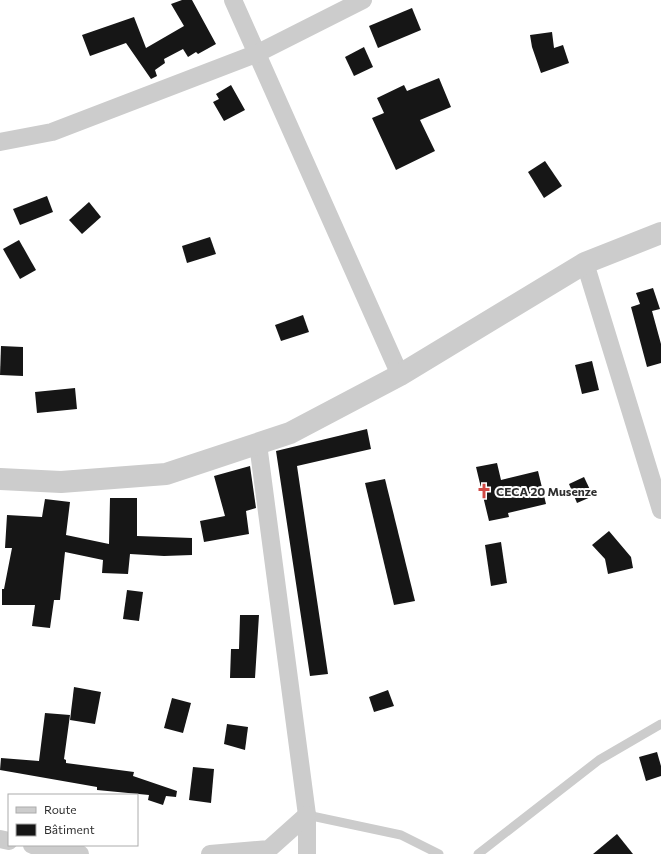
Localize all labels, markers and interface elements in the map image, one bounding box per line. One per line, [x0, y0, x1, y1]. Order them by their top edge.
church icon: CECA 20 Musenze [475, 482, 493, 500]
place label: CECA 20 Musenze [496, 484, 597, 498]
legend [8, 794, 138, 846]
text: Route [44, 802, 77, 816]
text: Bâtiment [44, 822, 95, 836]

